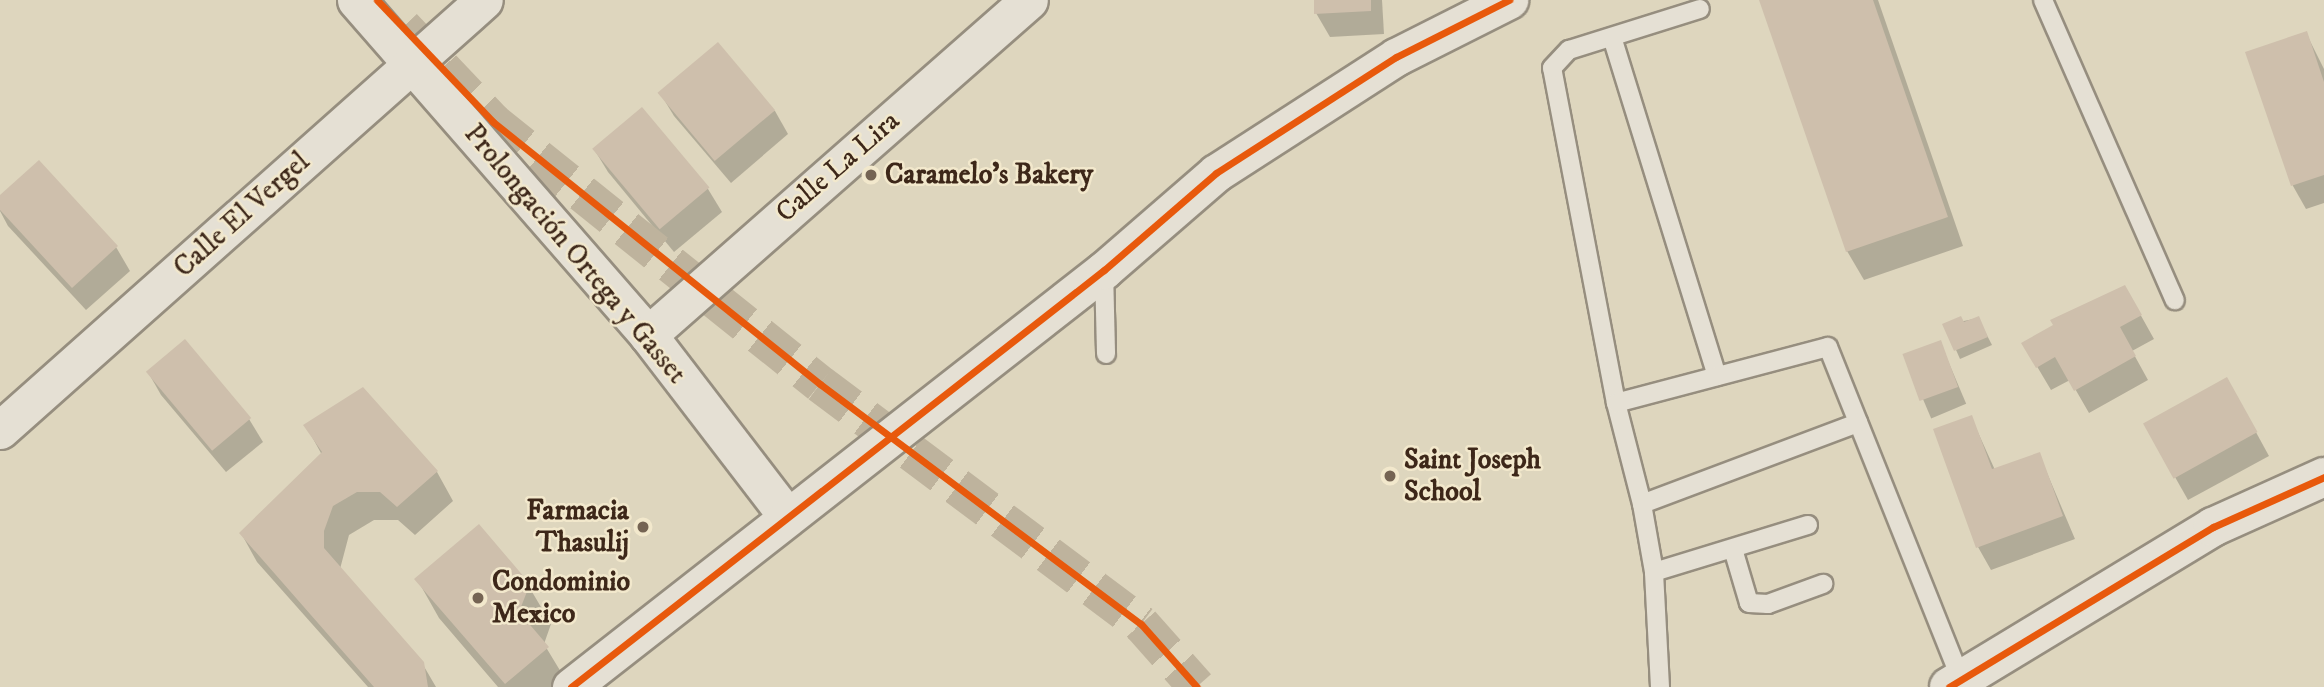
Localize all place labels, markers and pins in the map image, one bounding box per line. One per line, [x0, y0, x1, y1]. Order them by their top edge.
place label: Caramelo's Bakery [885, 158, 1093, 192]
marker: Caramelo's Bakery [863, 167, 879, 183]
place label: Saint Joseph School [1404, 443, 1541, 509]
marker: Saint Joseph School [1382, 468, 1398, 484]
place label: Farmacia Thasulij [526, 494, 629, 560]
marker: Farmacia Thasulij [635, 519, 651, 535]
place label: Condominio Mexico [492, 565, 630, 631]
marker: Condominio Mexico [470, 590, 486, 606]

